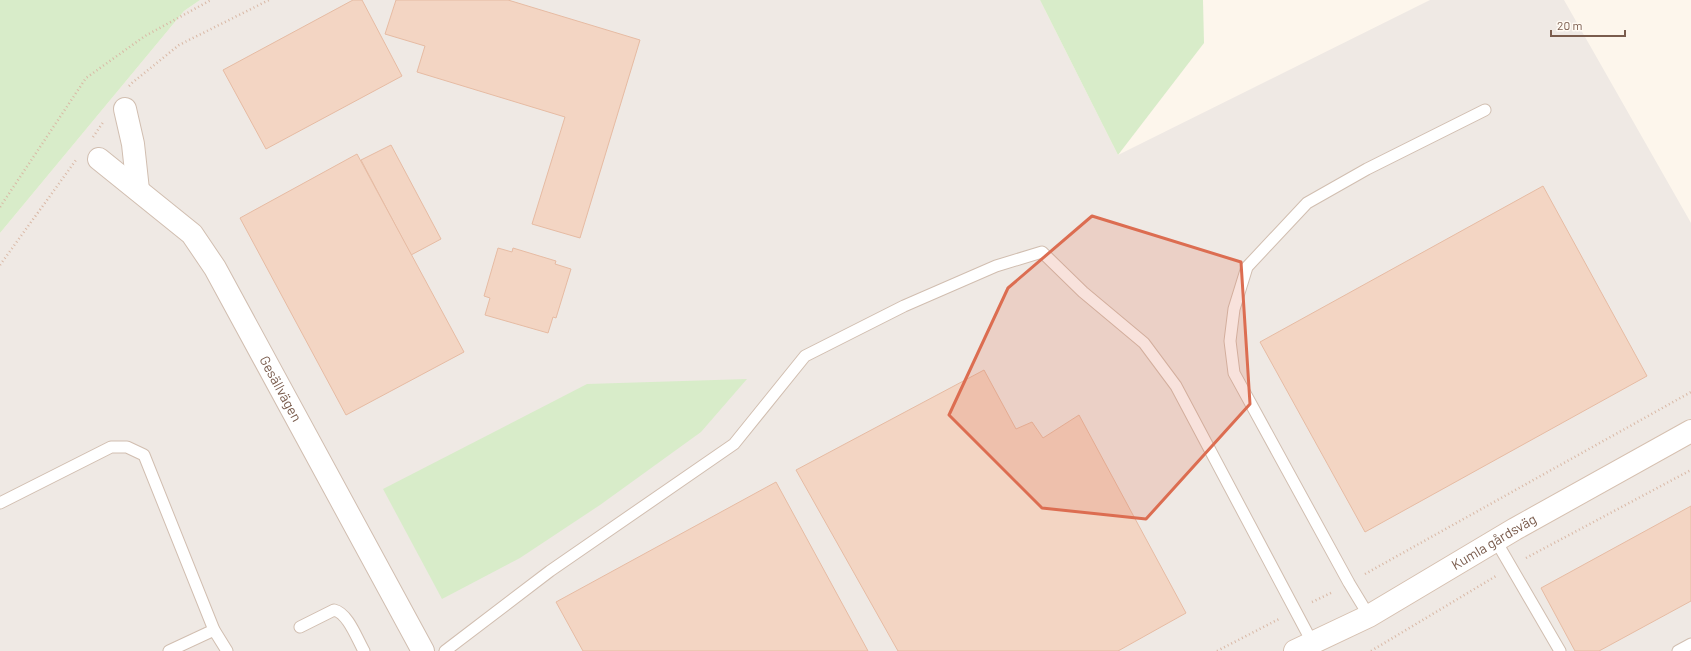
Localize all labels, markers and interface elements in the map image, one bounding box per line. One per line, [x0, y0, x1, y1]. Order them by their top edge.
scale bar [1551, 12, 1625, 38]
text: 20 m [1557, 18, 1583, 32]
street label: Gesällvägen [256, 353, 306, 424]
street label: Kumla gårdsväg [1448, 510, 1539, 573]

